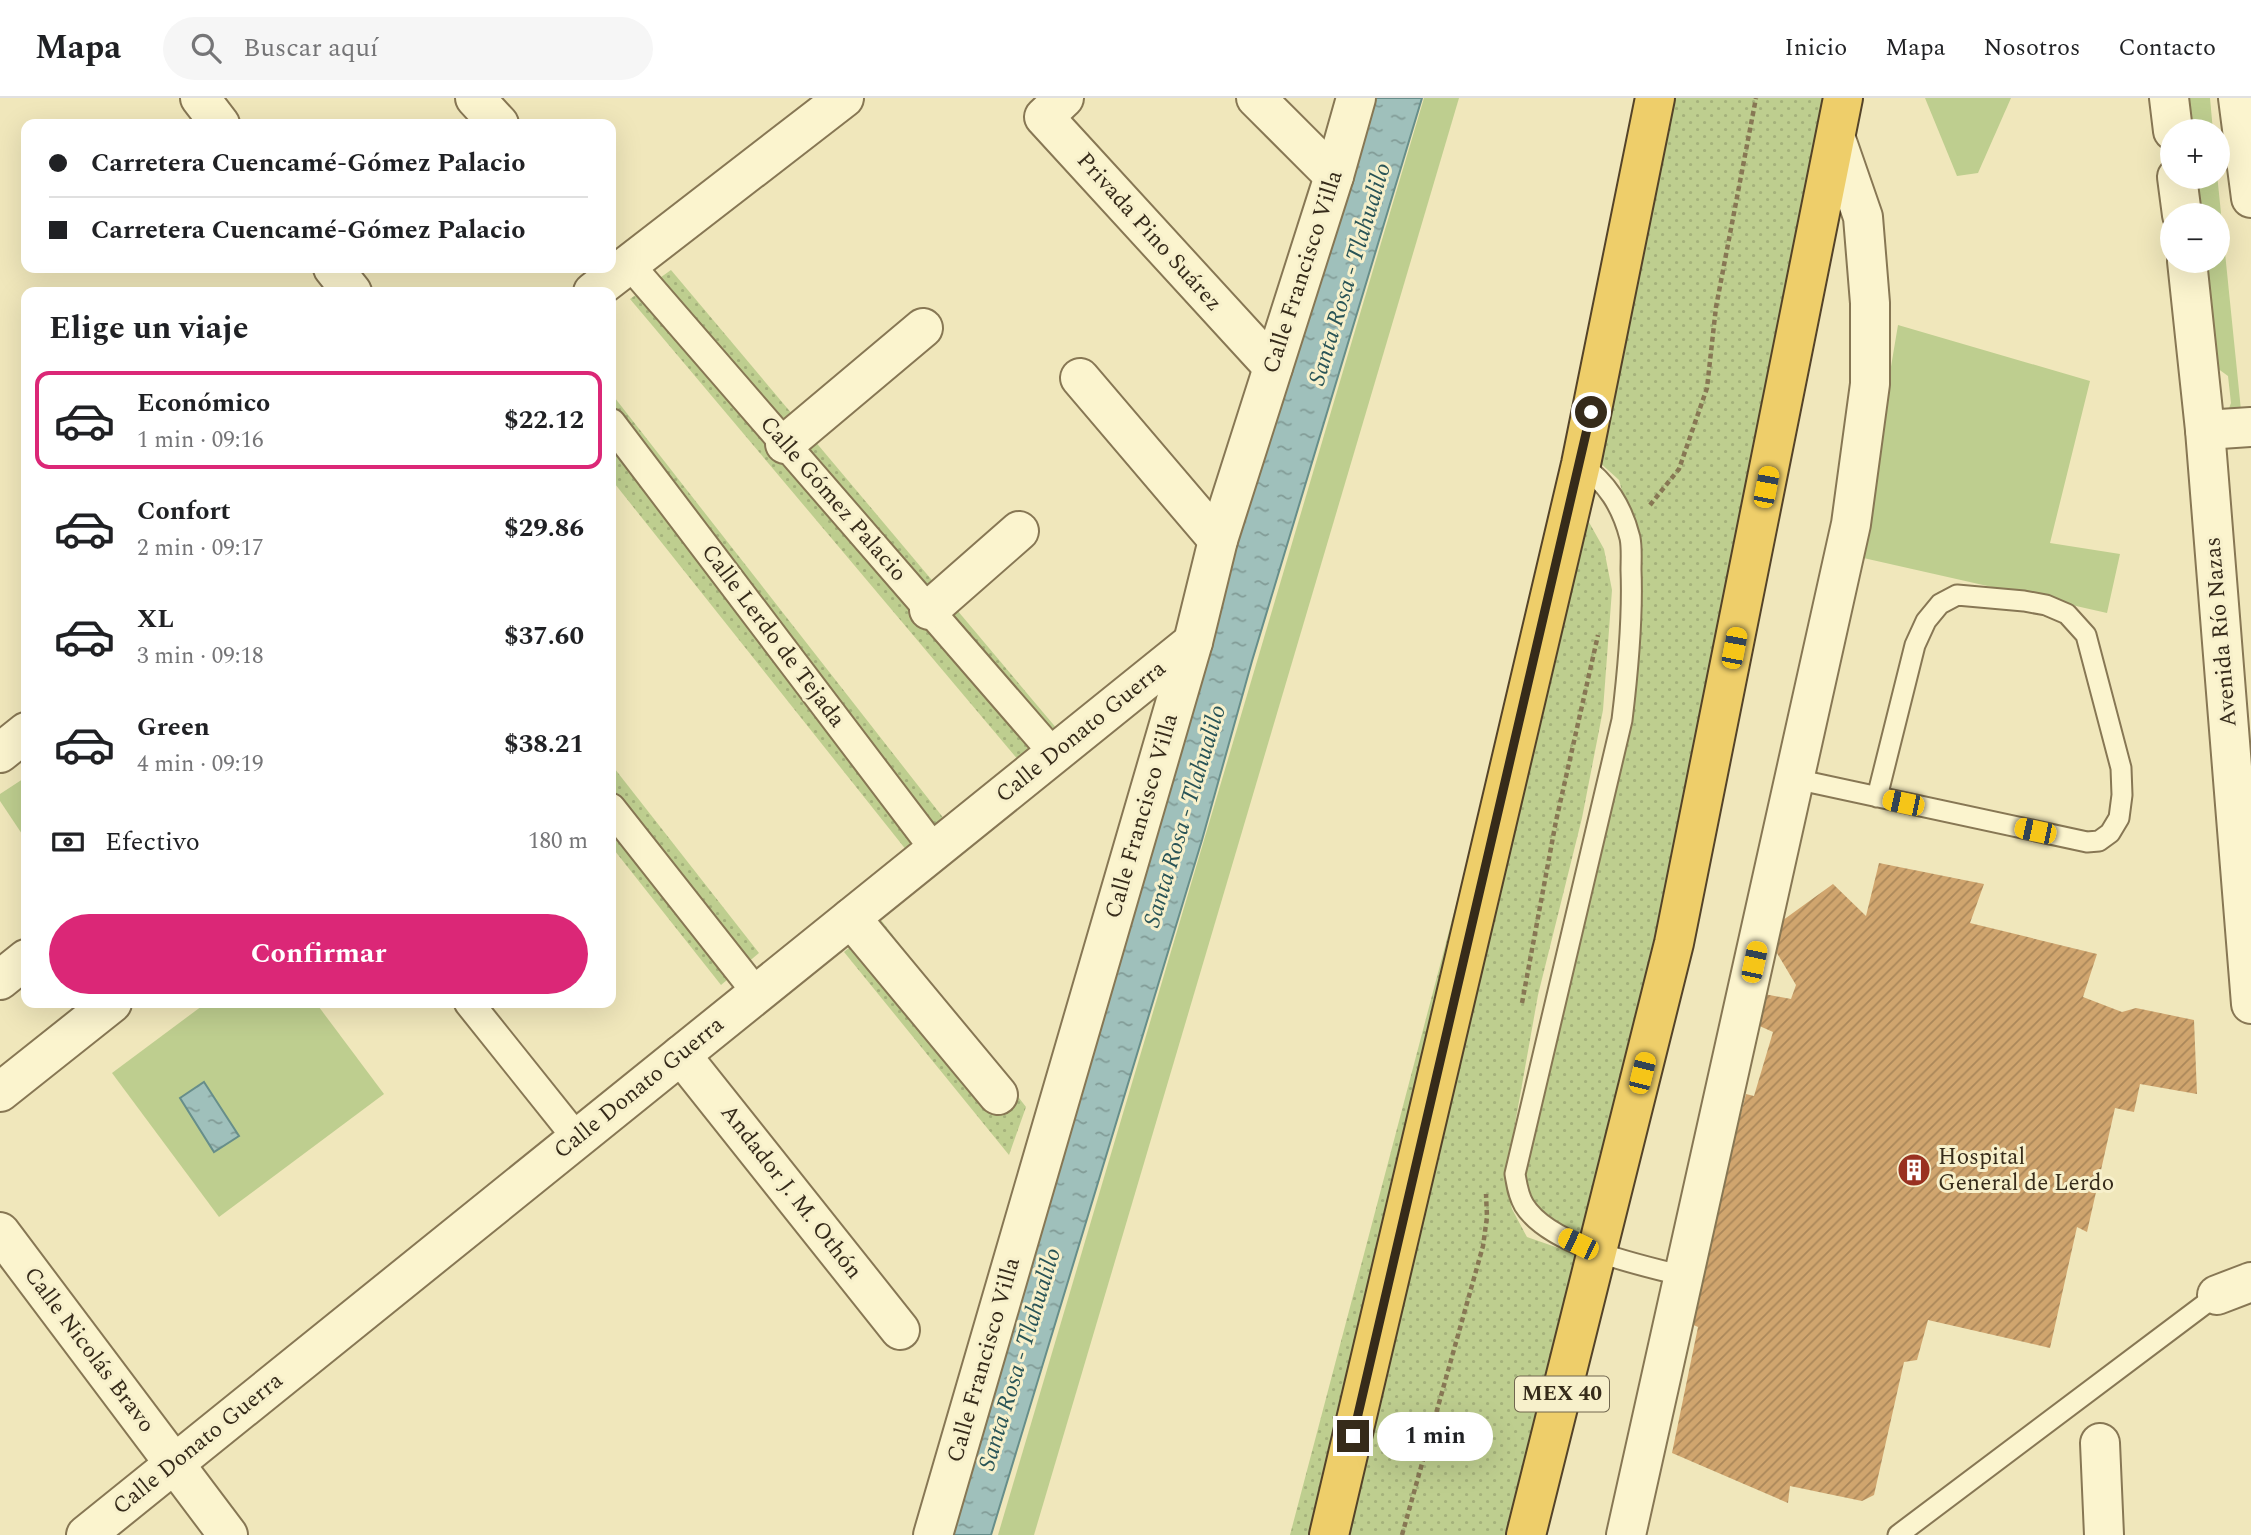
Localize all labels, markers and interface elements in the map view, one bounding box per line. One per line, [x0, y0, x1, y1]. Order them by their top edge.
search box [163, 17, 653, 80]
text: Mapa [35, 23, 121, 73]
text: Buscar aquí [243, 28, 378, 68]
icon: search [187, 29, 225, 67]
text: Inicio [1784, 30, 1847, 66]
text: Mapa [1885, 30, 1945, 66]
text: Nosotros [1983, 30, 2080, 66]
text: Contacto [2118, 30, 2216, 66]
map controls [2160, 119, 2230, 273]
button: + [2160, 119, 2230, 189]
text: Carretera Cuencamé-Gómez Palacio [91, 143, 525, 183]
street label: Privada Pino Suárez [1068, 144, 1230, 320]
water label: Santa Rosa - Tlahualilo [1299, 158, 1401, 390]
street label: Calle Francisco Villa [1254, 166, 1352, 378]
button: − [2160, 203, 2230, 273]
text: Carretera Cuencamé-Gómez Palacio [91, 210, 525, 250]
text: Elige un viaje [49, 304, 249, 353]
text: Económico [137, 383, 270, 423]
icon: car [53, 389, 116, 452]
route start [1575, 396, 1607, 428]
text: $22.12 [504, 400, 584, 440]
street label: Calle Gómez Palacio [751, 408, 915, 590]
text: 1 min · 09:16 [137, 423, 264, 458]
car [1752, 464, 1781, 510]
text: Confort [137, 491, 231, 531]
icon: car [53, 497, 116, 560]
text: $29.86 [504, 508, 584, 548]
text: 2 min · 09:17 [137, 531, 264, 566]
street label: Avenida Río Nazas [2195, 535, 2247, 729]
street label: Calle Lerdo de Tejada [692, 537, 854, 735]
text: XL [137, 599, 174, 639]
icon: car [53, 605, 116, 668]
text: $37.60 [504, 616, 584, 656]
car [1720, 625, 1749, 671]
text: 3 min · 09:18 [137, 639, 264, 674]
street label: Calle Donato Guerra [988, 652, 1174, 812]
water label: Santa Rosa - Tlahualilo [1134, 700, 1236, 932]
text: Green [137, 707, 210, 747]
street label: Calle Francisco Villa [1096, 709, 1188, 923]
icon: car [53, 713, 116, 776]
text: $38.21 [504, 724, 584, 764]
text: 4 min · 09:19 [137, 747, 264, 782]
car [1881, 788, 1926, 818]
car [2013, 816, 2058, 846]
text: Efectivo [105, 822, 200, 862]
icon: cash [49, 823, 87, 861]
text: 180 m [528, 824, 588, 859]
button: Confirmar [49, 914, 588, 994]
car [1740, 939, 1769, 985]
street label: Calle Donato Guerra [546, 1008, 732, 1168]
car [1627, 1050, 1658, 1096]
street label: Andador J. M. Othón [711, 1097, 871, 1287]
place label: Hospital General de Lerdo [1938, 1140, 2114, 1201]
building icon: Hospital General de Lerdo [1895, 1151, 1933, 1189]
car [1555, 1225, 1602, 1263]
water label: Santa Rosa - Tlahualilo [969, 1243, 1071, 1475]
street label: Calle Francisco Villa [938, 1253, 1030, 1467]
street label: Calle Nicolás Bravo [15, 1260, 163, 1440]
street label: Calle Donato Guerra [105, 1364, 291, 1524]
road number: MEX 40 [1515, 1376, 1609, 1412]
callout: 1 min [1378, 1412, 1493, 1460]
text: 1 min [1404, 1419, 1466, 1454]
route end [1337, 1420, 1369, 1452]

